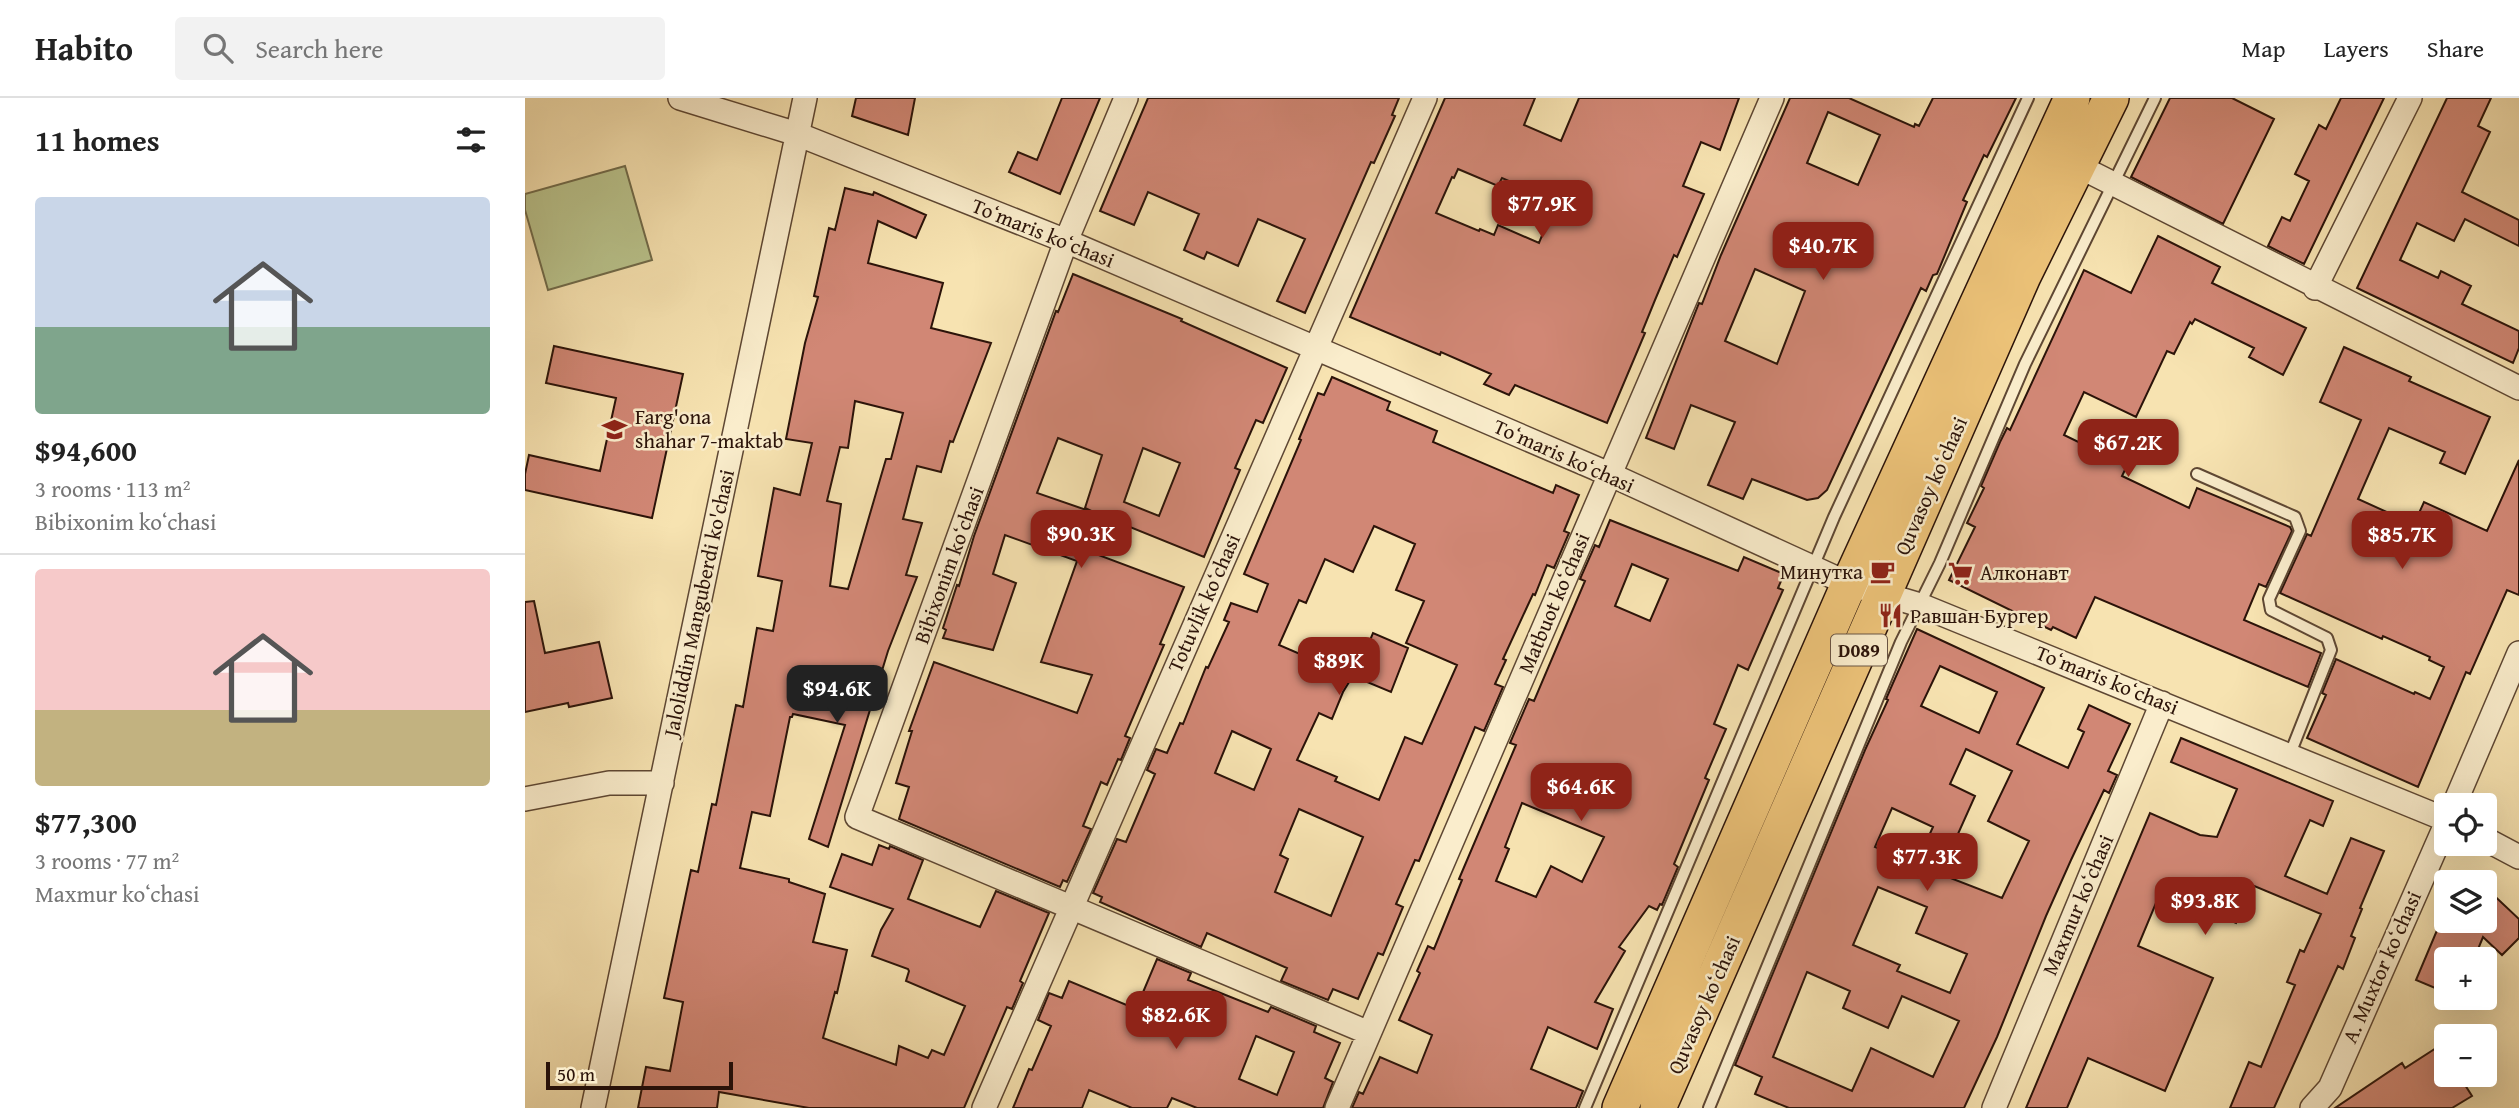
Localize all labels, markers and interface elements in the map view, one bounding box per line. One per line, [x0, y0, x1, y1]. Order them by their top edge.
search box [175, 17, 665, 80]
text: Habito [35, 24, 133, 72]
icon: search [199, 29, 237, 67]
text: Search here [255, 29, 383, 68]
text: Map [2242, 31, 2285, 66]
text: Layers [2323, 31, 2389, 66]
text: Share [2427, 31, 2484, 66]
text: 11 homes [35, 118, 160, 162]
icon: filters [452, 121, 490, 159]
pin: $77.9K [1485, 180, 1599, 240]
text: $77.9K [1508, 186, 1576, 219]
street label: Toʻmaris koʻchasi [967, 190, 1119, 275]
pin: $40.7K [1766, 222, 1880, 282]
text: $40.7K [1789, 228, 1857, 261]
icon: home [200, 243, 326, 369]
place label: Farg'ona shahar 7-maktab [635, 401, 783, 456]
street label: Toʻmaris koʻchasi [1489, 411, 1640, 501]
street label: Quvasoy koʻchasi [1886, 411, 1975, 560]
school or university icon: Farg'ona shahar 7-maktab [601, 415, 629, 443]
pin: $67.2K [2071, 420, 2185, 479]
text: $67.2K [2094, 425, 2162, 458]
text: $94,600 [35, 428, 137, 472]
street label: Jaloliddin Manguberdi ko'chasi [654, 466, 742, 742]
text: 3 rooms · 113 m² [35, 472, 190, 505]
street label: Bibixonim koʻchasi [906, 482, 991, 648]
text: Bibixonim koʻchasi [35, 505, 216, 538]
pin: $90.3K [1024, 510, 1138, 570]
pin: $85.7K [2345, 512, 2459, 571]
text: $90.3K [1047, 516, 1115, 549]
text: $85.7K [2368, 517, 2436, 550]
street label: Matbuot koʻchasi [1510, 528, 1597, 678]
street label: Totuvlik koʻchasi [1159, 529, 1248, 677]
place label: Минутка [1780, 556, 1863, 587]
place label: Алконавт [1980, 557, 2069, 588]
cafe icon: Минутка [1869, 558, 1897, 586]
supermarket icon: Алконавт [1946, 559, 1974, 587]
place label: Равшан Бургер [1910, 600, 2048, 631]
restaurant icon: Равшан Бургер [1876, 602, 1904, 630]
icon: home [200, 615, 326, 741]
road number: D089 [1831, 635, 1887, 666]
street label: Toʻmaris koʻchasi [2031, 637, 2183, 722]
pin: $89K [1298, 638, 1380, 697]
text: $89K [1314, 643, 1364, 676]
pin: $94.6K [780, 666, 894, 725]
text: $94.6K [803, 671, 871, 704]
pin: $64.6K [1524, 764, 1638, 823]
text: $64.6K [1547, 769, 1615, 802]
map controls [2434, 793, 2497, 1087]
button: locate [2434, 793, 2497, 856]
text: $77,300 [35, 800, 137, 844]
street label: Maxmur koʻchasi [2034, 830, 2121, 980]
pin: $77.3K [1870, 834, 1984, 893]
text: $77.3K [1893, 839, 1961, 872]
text: 3 rooms · 77 m² [35, 844, 179, 877]
button: layers [2434, 870, 2497, 933]
text: Maxmur koʻchasi [35, 877, 200, 910]
pin: $93.8K [2148, 878, 2262, 937]
text: $93.8K [2171, 883, 2239, 916]
street label: A. Muxtor koʻchasi [2334, 886, 2429, 1048]
street label: Quvasoy koʻchasi [1659, 930, 1748, 1079]
button: + [2434, 947, 2497, 1010]
pin: $82.6K [1119, 992, 1233, 1051]
text: $82.6K [1142, 997, 1210, 1030]
button: − [2434, 1024, 2497, 1087]
scale bar [546, 1059, 733, 1091]
text: 50 m [557, 1060, 595, 1088]

